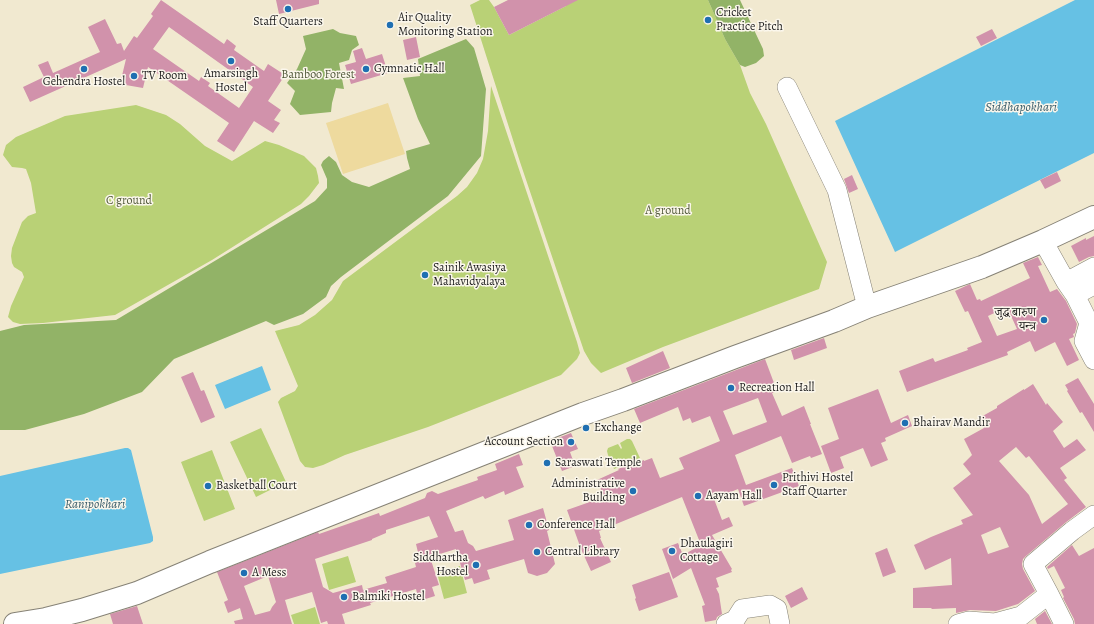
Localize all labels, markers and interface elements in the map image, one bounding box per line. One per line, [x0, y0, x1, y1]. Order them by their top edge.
marker: Staff Quarters [283, 4, 293, 14]
place label: Cricket Practice Pitch [716, 6, 783, 34]
place label: Air Quality Monitoring Station [398, 11, 493, 39]
place label: Staff Quarters [253, 15, 323, 29]
marker: Cricket Practice Pitch [703, 15, 713, 25]
marker: Air Quality Monitoring Station [385, 20, 395, 30]
marker: Amarsingh Hostel [226, 56, 236, 66]
place label: Gymnatic Hall [374, 62, 444, 76]
marker: Gehendra Hostel [79, 64, 89, 74]
marker: Gymnatic Hall [361, 64, 371, 74]
place label: Amarsingh Hostel [204, 67, 258, 95]
park label: Bamboo Forest [281, 68, 355, 82]
place label: TV Room [142, 69, 187, 83]
marker: TV Room [129, 71, 139, 81]
place label: Gehendra Hostel [43, 75, 125, 89]
water label: Siddhapokhari [985, 100, 1057, 116]
park label: C ground [106, 194, 152, 208]
park label: A ground [645, 204, 691, 218]
place label: Sainik Awasiya Mahavidyalaya [433, 261, 506, 289]
marker: Sainik Awasiya Mahavidyalaya [420, 270, 430, 280]
place label: जुद्ध बारुण यन्त्र [995, 306, 1036, 334]
marker: जुद्ध बारुण यन्त्र [1039, 315, 1049, 325]
place label: Recreation Hall [739, 381, 814, 395]
marker: Recreation Hall [726, 383, 736, 393]
place label: Bhairav Mandir [913, 416, 990, 430]
marker: Bhairav Mandir [900, 418, 910, 428]
place label: Exchange [594, 421, 642, 435]
marker: Exchange [581, 423, 591, 433]
place label: Account Section [484, 435, 563, 449]
marker: Account Section [566, 437, 576, 447]
place label: Saraswati Temple [555, 456, 641, 470]
marker: Saraswati Temple [542, 458, 552, 468]
place label: Prithivi Hostel Staff Quarter [782, 471, 853, 499]
place label: Administrative Building [552, 477, 625, 505]
place label: Basketball Court [216, 479, 297, 493]
marker: Prithivi Hostel Staff Quarter [769, 480, 779, 490]
marker: Basketball Court [203, 481, 213, 491]
marker: Administrative Building [628, 486, 638, 496]
place label: Aayam Hall [706, 489, 762, 503]
marker: Aayam Hall [693, 491, 703, 501]
water label: Ranipokhari [65, 497, 125, 513]
place label: Conference Hall [537, 518, 615, 532]
marker: Conference Hall [524, 520, 534, 530]
place label: Dhaulagiri Cottage [680, 537, 733, 565]
place label: Central Library [545, 545, 619, 559]
marker: Dhaulagiri Cottage [667, 546, 677, 556]
marker: Central Library [532, 547, 542, 557]
place label: Siddhartha Hostel [413, 551, 468, 579]
marker: Siddhartha Hostel [471, 560, 481, 570]
place label: A Mess [252, 566, 286, 580]
marker: A Mess [239, 568, 249, 578]
place label: Balmiki Hostel [352, 590, 425, 604]
marker: Balmiki Hostel [339, 592, 349, 602]

